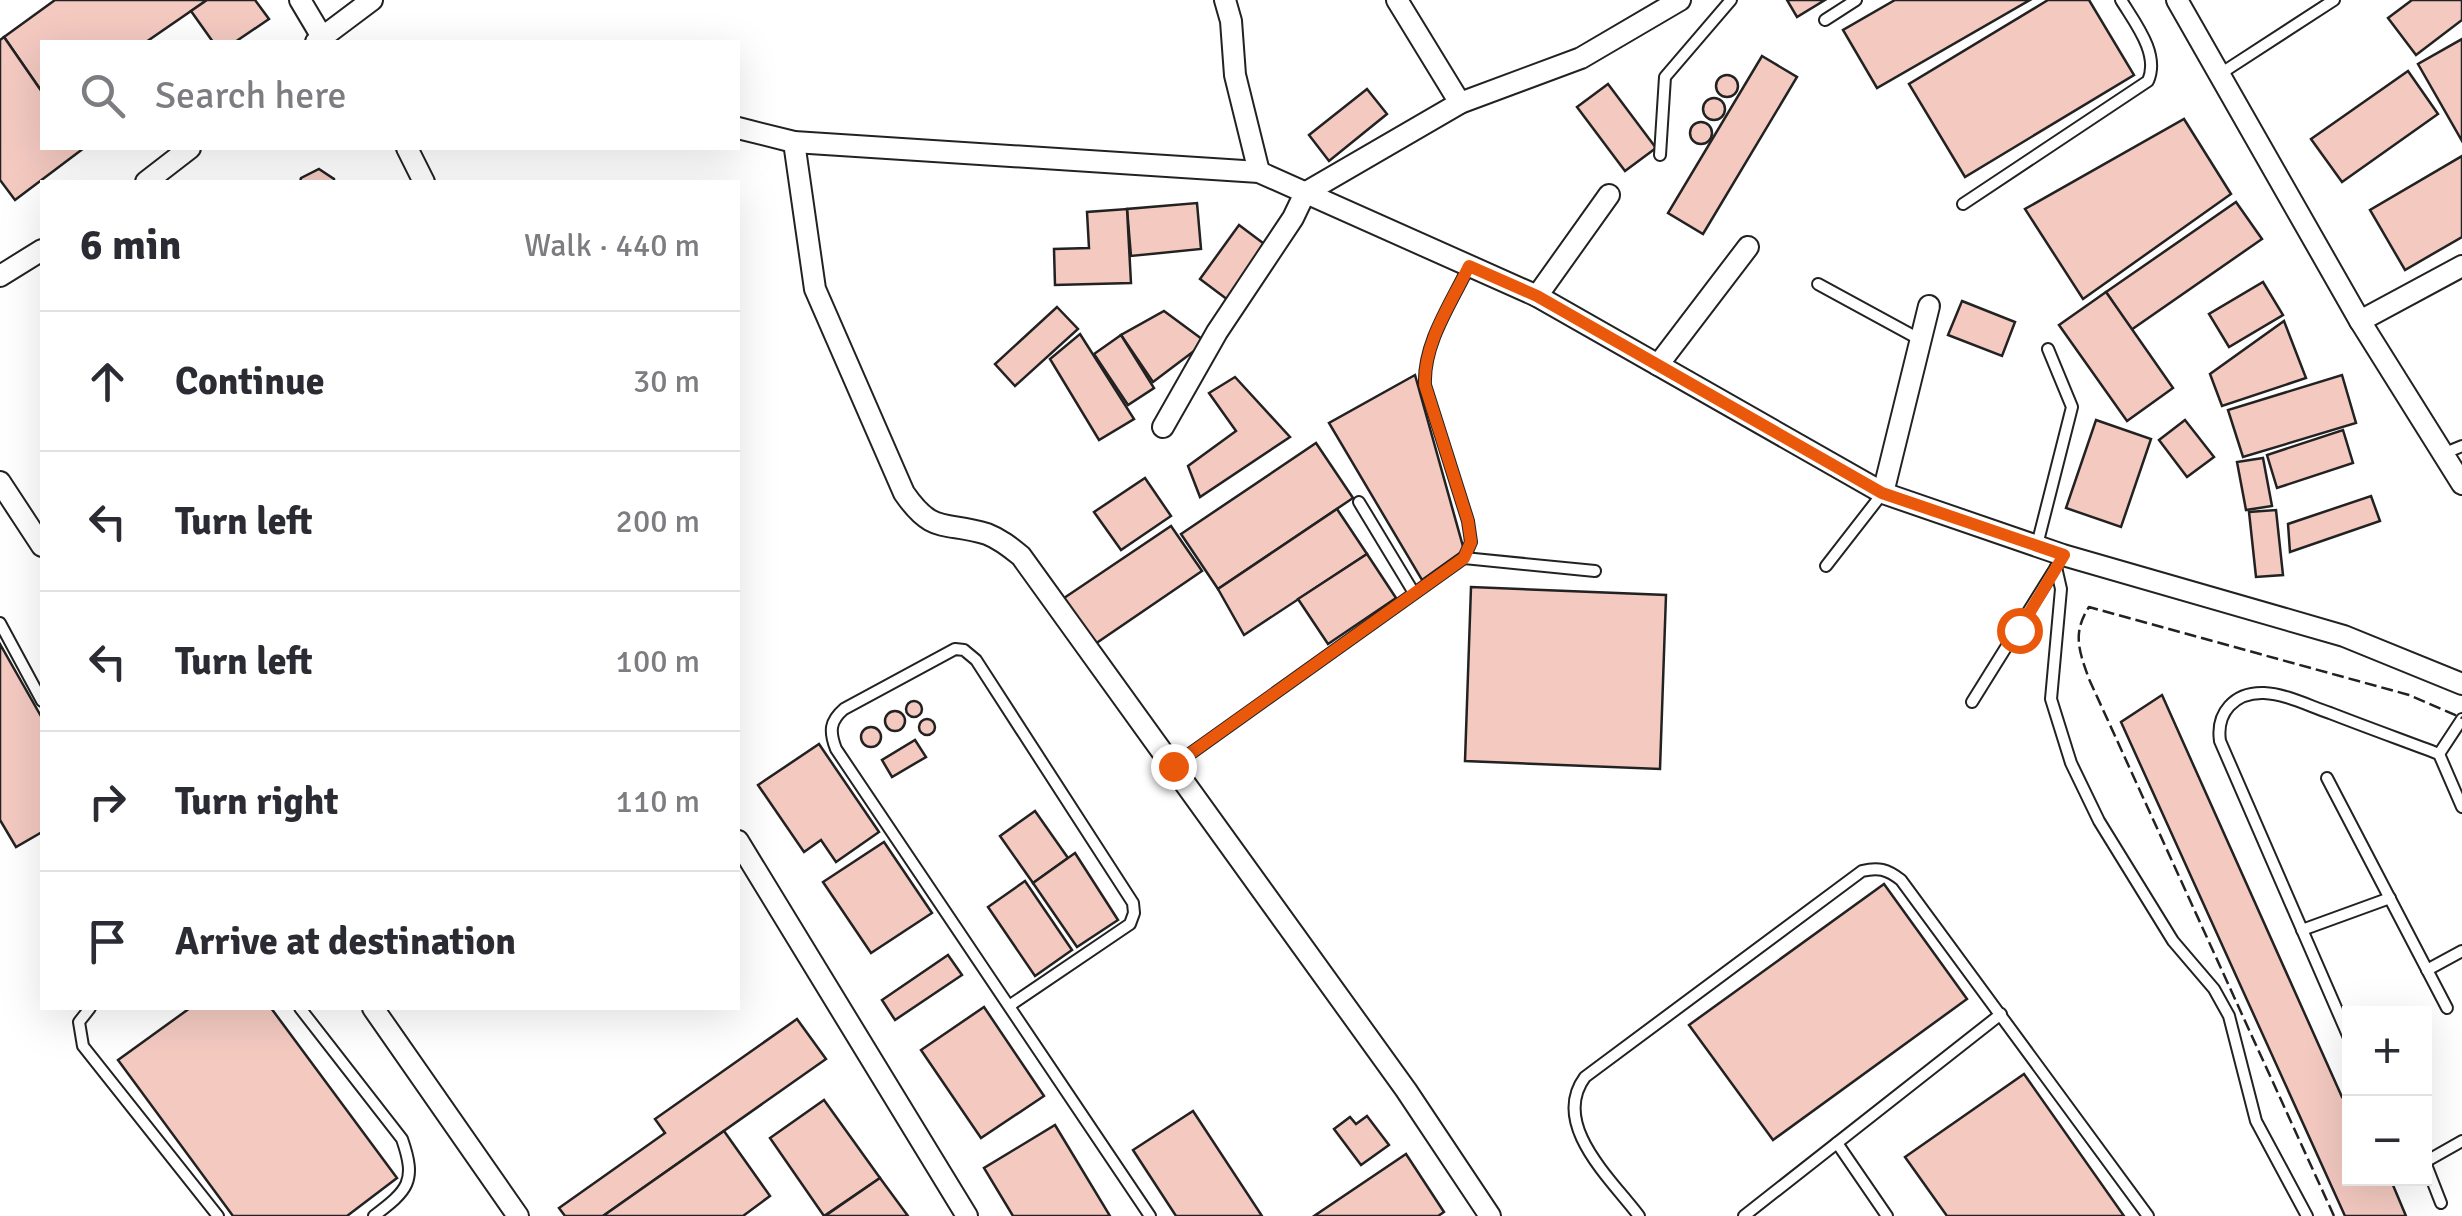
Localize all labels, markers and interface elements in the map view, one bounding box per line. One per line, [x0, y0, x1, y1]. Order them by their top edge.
search box [40, 40, 740, 150]
icon: search [75, 68, 130, 123]
text: Search here [155, 72, 347, 119]
text: 6 min [80, 220, 181, 271]
text: Walk · 440 m [524, 226, 700, 265]
icon: ahead [80, 354, 135, 409]
text: Continue [175, 358, 325, 405]
text: 30 m [633, 362, 700, 401]
icon: left [80, 494, 135, 549]
text: Turn left [175, 498, 313, 545]
text: 200 m [616, 502, 700, 541]
route start [1997, 608, 2043, 654]
icon: left [80, 634, 135, 689]
text: Turn left [175, 638, 313, 685]
text: 100 m [616, 642, 700, 681]
route end [1151, 744, 1197, 790]
icon: right [80, 774, 135, 829]
text: Turn right [175, 778, 339, 825]
text: 110 m [616, 782, 700, 821]
icon: arrive [80, 914, 135, 969]
text: Arrive at destination [175, 918, 516, 965]
map controls [2342, 1006, 2432, 1186]
button: + [2342, 1006, 2432, 1096]
button: − [2342, 1096, 2432, 1186]

